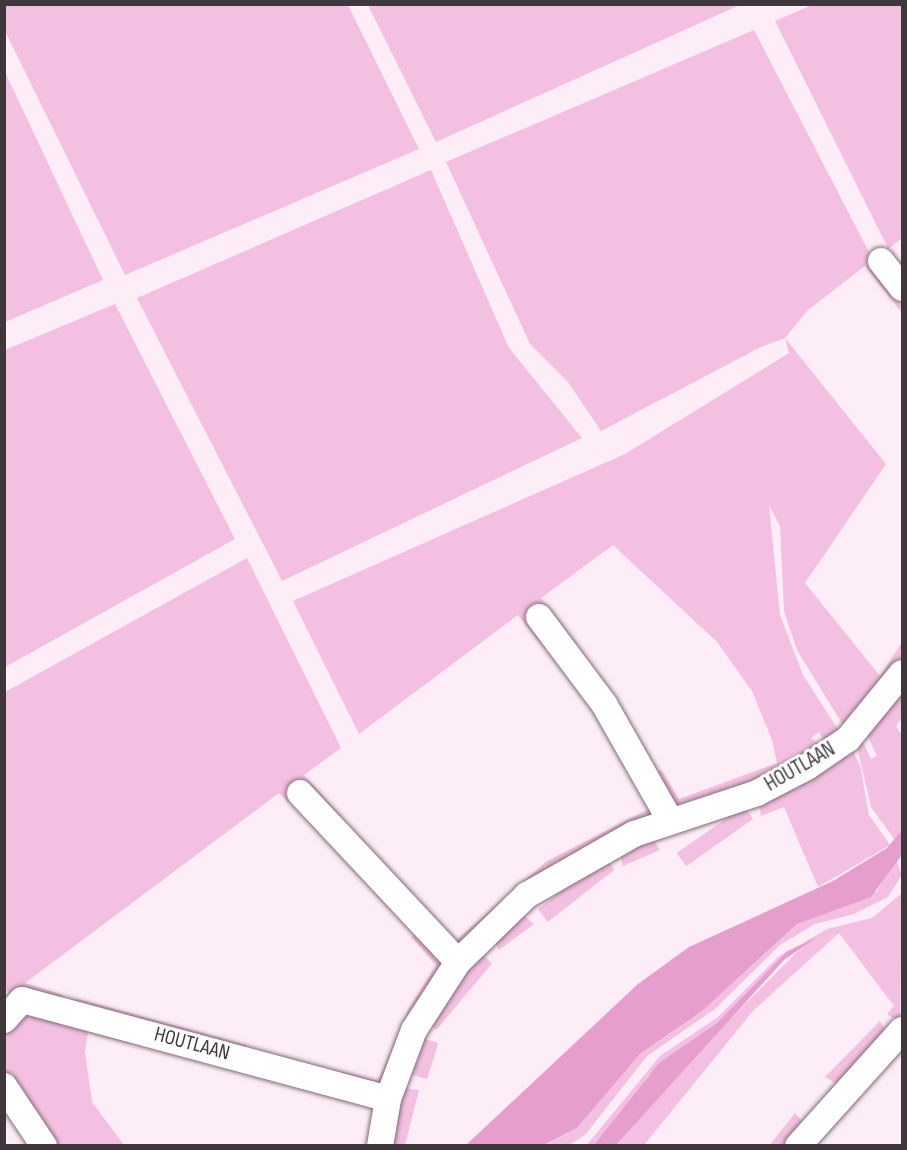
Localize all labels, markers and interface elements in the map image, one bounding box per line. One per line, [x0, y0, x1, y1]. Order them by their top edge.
street label: HOUTLAAN [760, 737, 840, 797]
street label: HOUTLAAN [152, 1022, 232, 1066]

